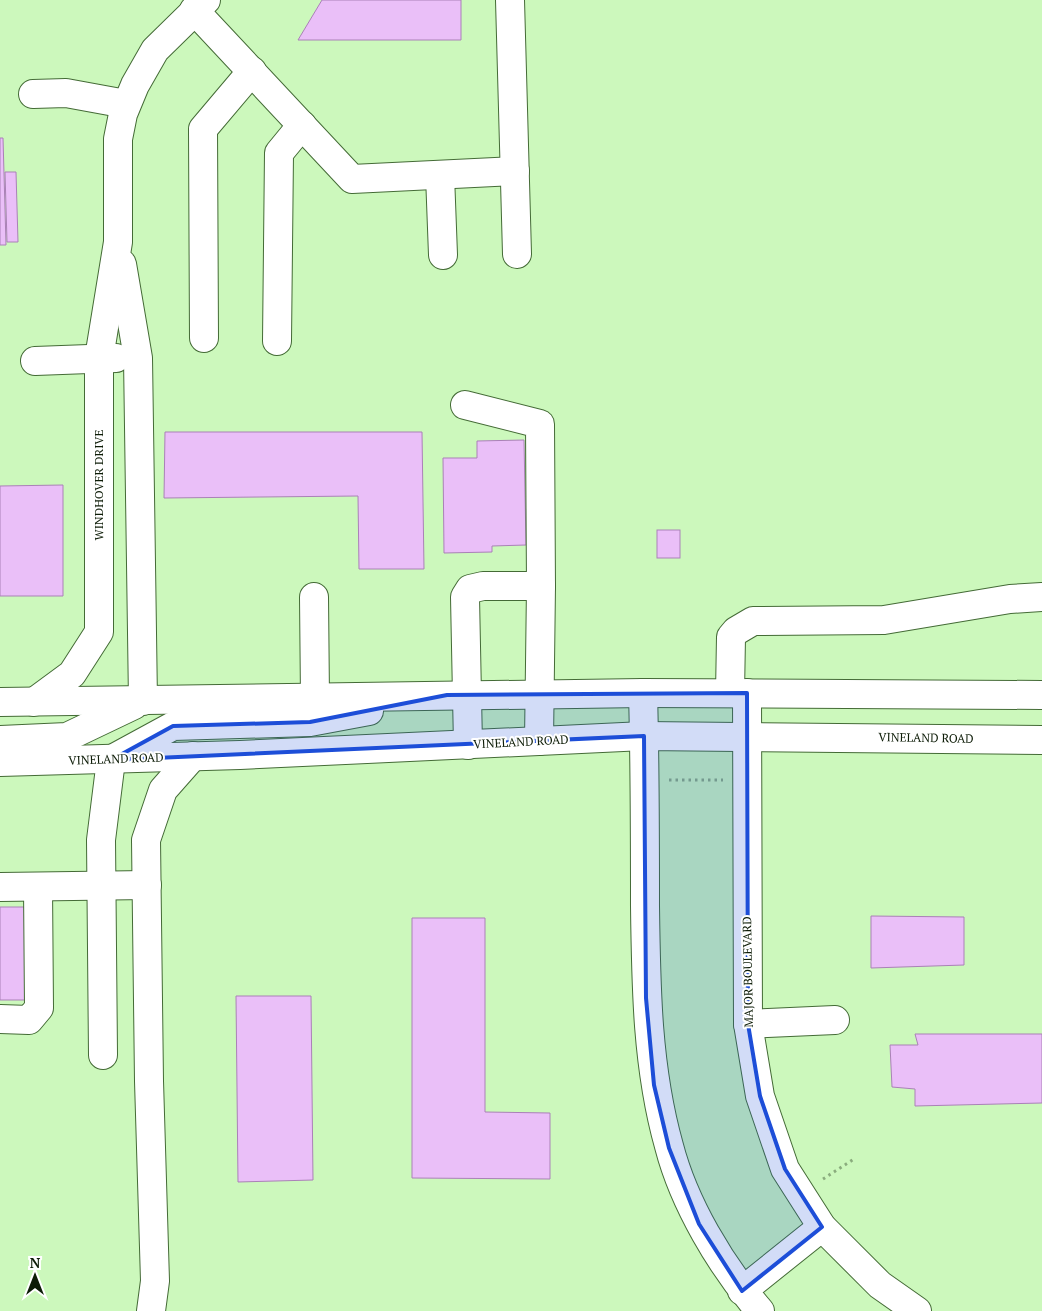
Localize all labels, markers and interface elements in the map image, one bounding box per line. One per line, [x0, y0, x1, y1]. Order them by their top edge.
street label: WINDHOVER DRIVE [91, 429, 106, 541]
street label: VINELAND ROAD [878, 729, 974, 746]
street label: VINELAND ROAD [473, 732, 569, 751]
street label: VINELAND ROAD [68, 749, 164, 768]
street label: MAJOR BOULEVARD [739, 916, 756, 1028]
north arrow [10, 1251, 60, 1301]
text: N [30, 1253, 41, 1272]

